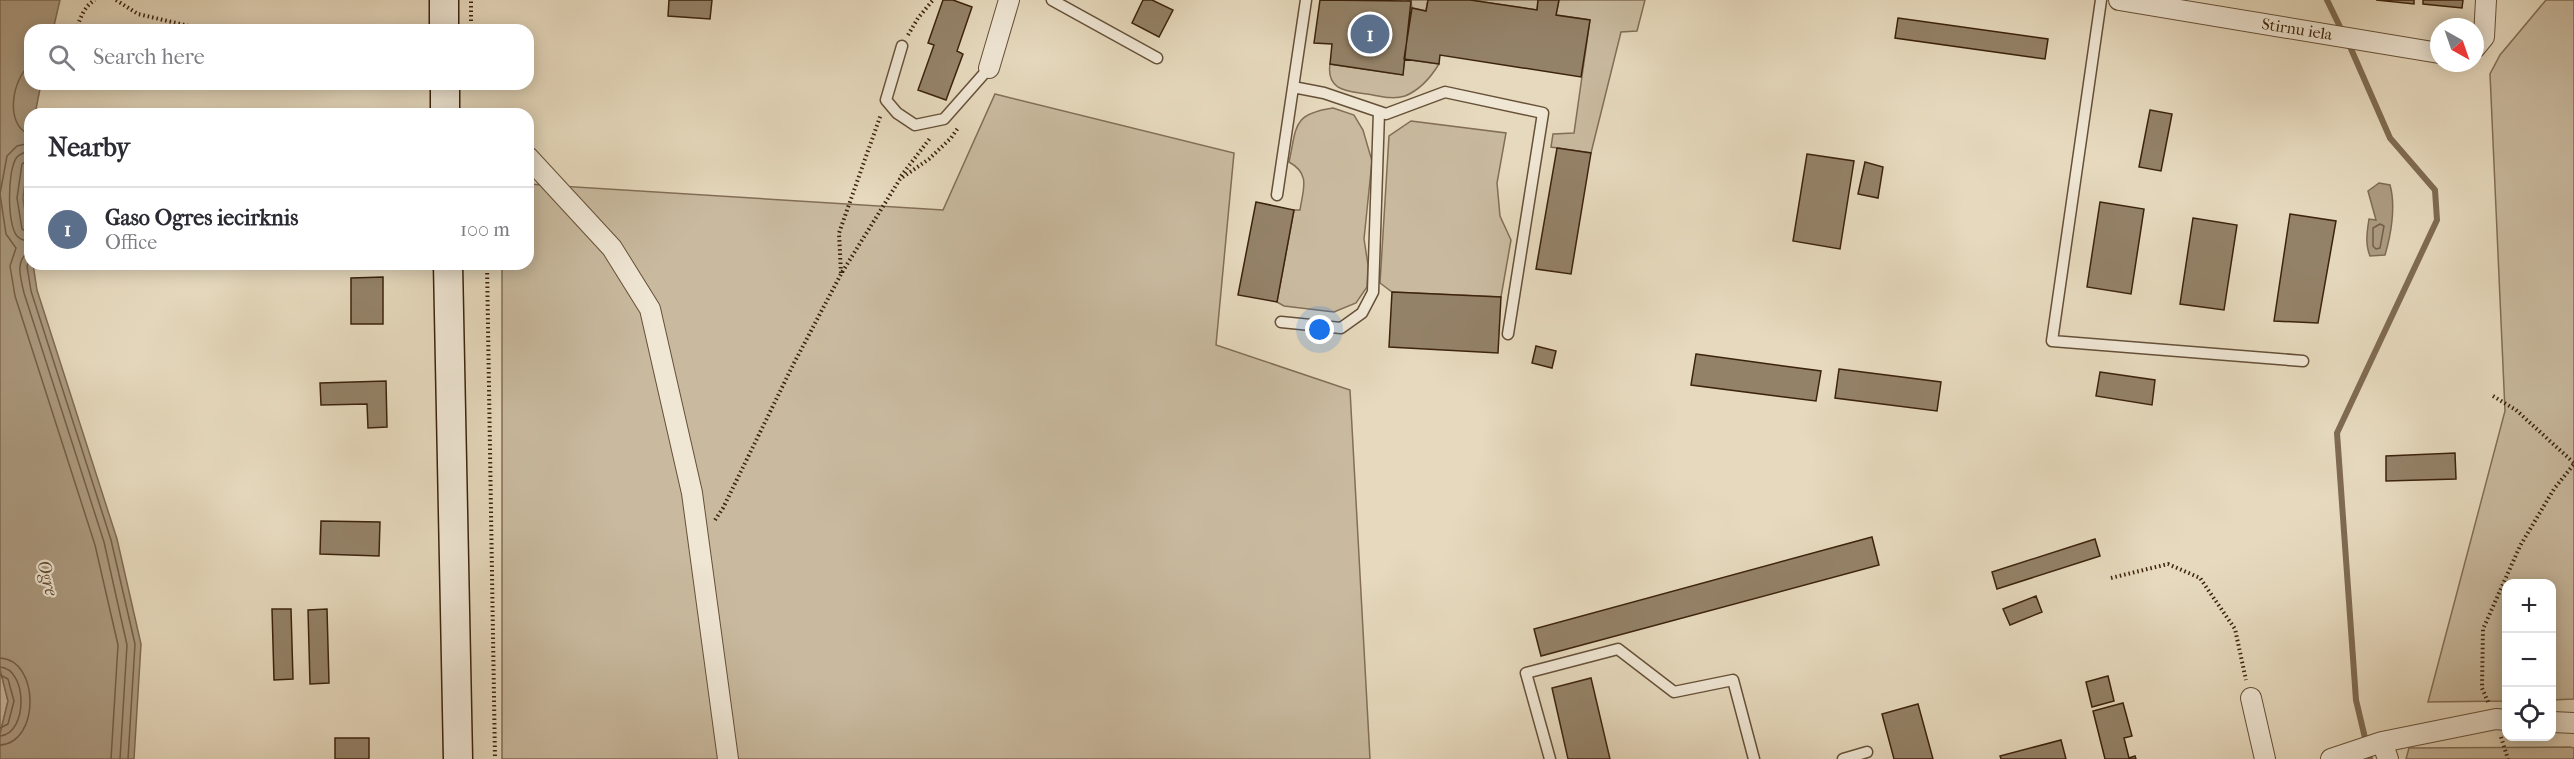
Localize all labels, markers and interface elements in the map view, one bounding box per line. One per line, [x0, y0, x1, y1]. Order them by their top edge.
pin: 1 [1350, 12, 1390, 57]
street label: Stirnu iela [2260, 14, 2334, 44]
north arrow [2430, 18, 2484, 72]
search box [24, 24, 534, 90]
icon: search [45, 41, 78, 74]
text: Search here [93, 44, 205, 70]
text: Nearby [48, 132, 130, 163]
text: Gaso Ogres iecirknis [105, 205, 298, 231]
text: 1 [64, 218, 71, 241]
text: 100 m [460, 218, 510, 241]
text: Office [105, 231, 157, 254]
your location [1305, 315, 1334, 344]
water label: Ogre [32, 558, 62, 599]
map controls [2502, 579, 2556, 741]
button: + [2502, 579, 2556, 633]
button: − [2502, 633, 2556, 687]
button: locate [2502, 687, 2556, 741]

